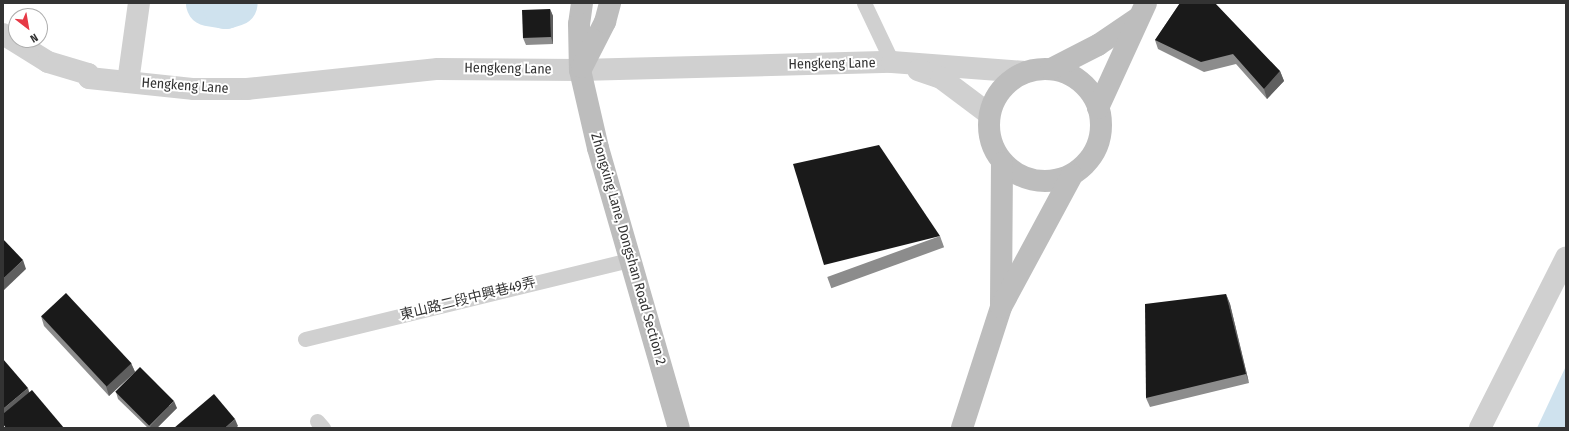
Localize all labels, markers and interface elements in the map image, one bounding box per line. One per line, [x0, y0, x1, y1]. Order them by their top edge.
north arrow [8, 8, 48, 48]
text: N [28, 31, 40, 45]
street label: Hengkeng Lane [788, 55, 876, 73]
street label: Hengkeng Lane [464, 60, 552, 78]
street label: Hengkeng Lane [141, 75, 229, 97]
street label: Zhongxing Lane, Dongshan Road Section 2 [587, 131, 669, 367]
street label: 東山路二段中興巷49弄 [398, 274, 538, 324]

